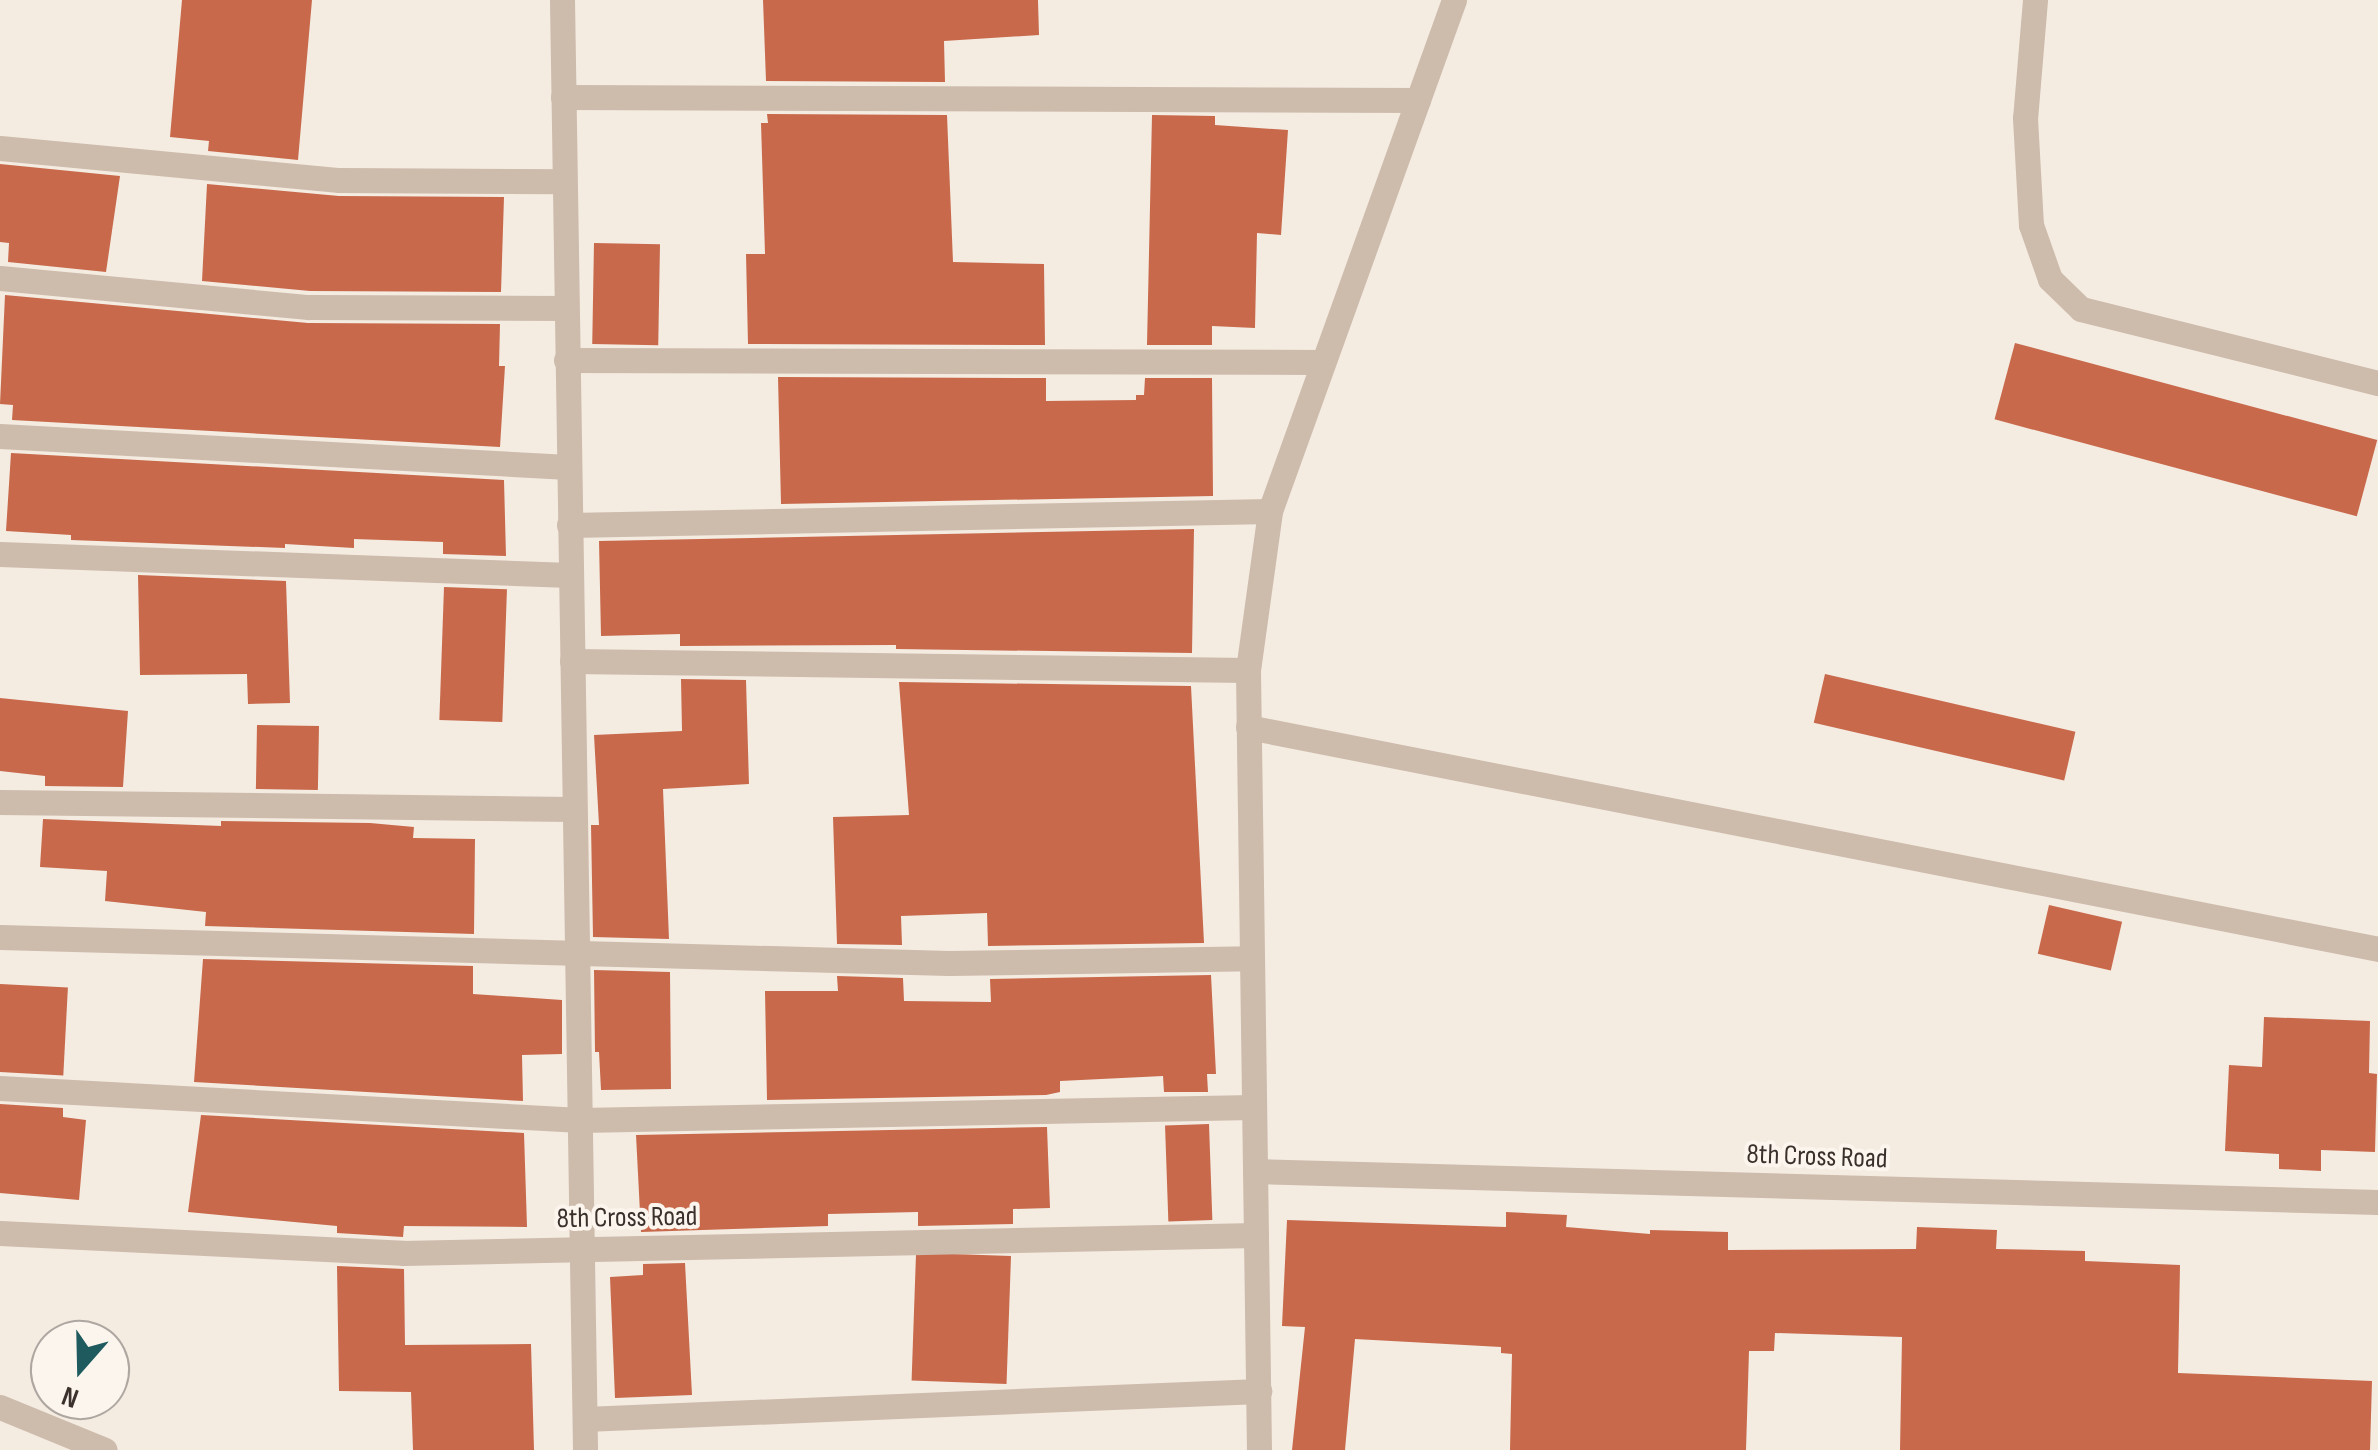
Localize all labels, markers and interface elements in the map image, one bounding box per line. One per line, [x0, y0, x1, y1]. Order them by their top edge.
street label: 8th Cross Road [1746, 1138, 1888, 1176]
street label: 8th Cross Road [556, 1200, 698, 1236]
north arrow [30, 1320, 130, 1420]
text: N [58, 1379, 83, 1415]

